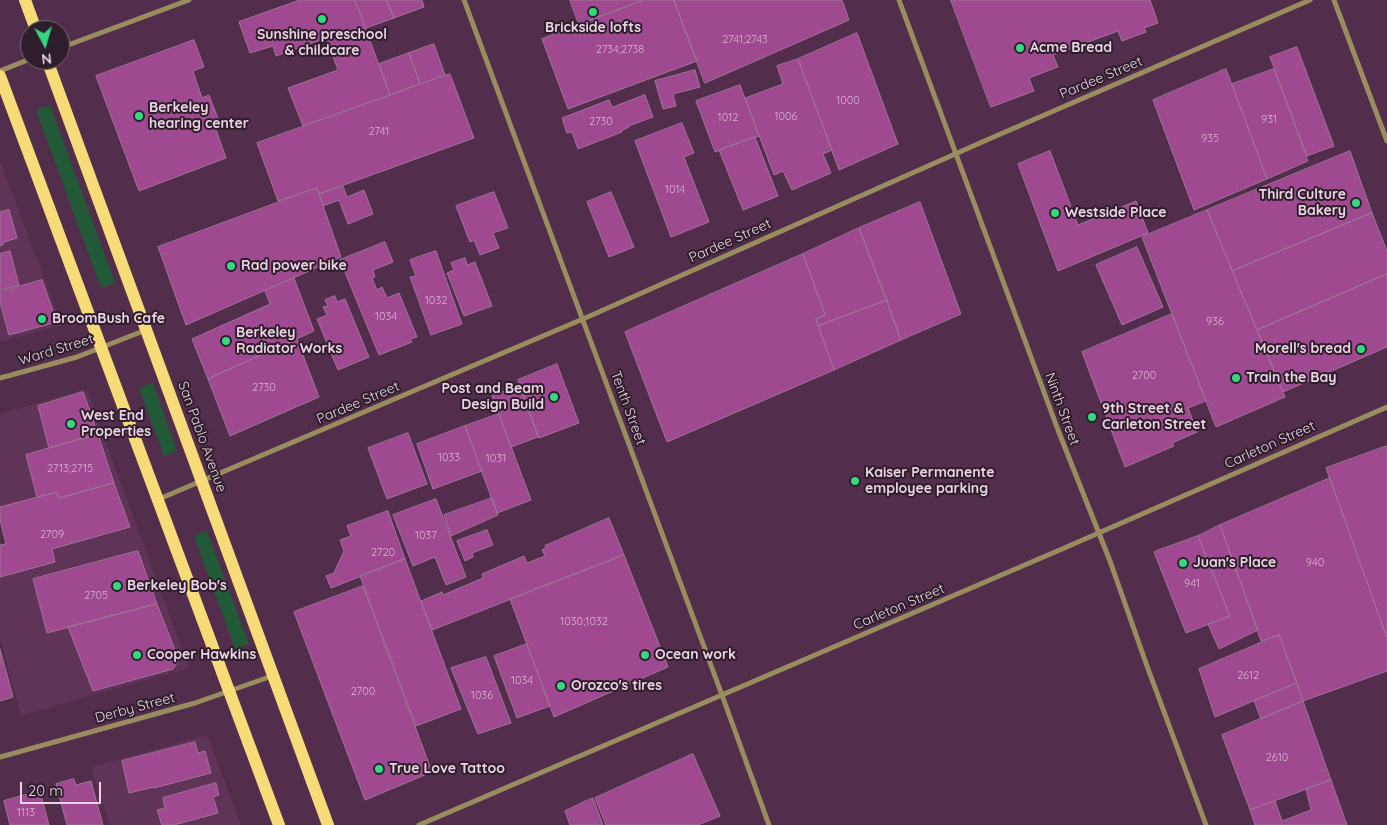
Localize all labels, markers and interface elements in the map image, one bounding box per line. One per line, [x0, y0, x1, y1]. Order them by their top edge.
marker: Brickside lofts [587, 6, 599, 18]
marker: Sunshine preschool & childcare [316, 13, 328, 25]
north arrow [20, 20, 70, 70]
place label: Brickside lofts [545, 20, 641, 36]
place label: Sunshine preschool & childcare [257, 27, 387, 59]
house number: 2741;2743 [722, 33, 768, 47]
place label: Acme Bread [1030, 40, 1112, 56]
marker: Acme Bread [1014, 42, 1026, 54]
house number: 2734;2738 [596, 43, 644, 57]
text: N [40, 49, 53, 68]
street label: Pardee Street [1057, 53, 1145, 103]
house number: 1000 [836, 94, 860, 108]
place label: Berkeley hearing center [149, 100, 249, 132]
marker: Berkeley hearing center [133, 110, 145, 122]
house number: 1006 [774, 110, 798, 124]
house number: 1012 [718, 111, 738, 125]
house number: 931 [1261, 113, 1277, 127]
house number: 2730 [589, 115, 613, 129]
house number: 2741 [369, 125, 389, 139]
house number: 935 [1201, 132, 1219, 146]
house number: 1014 [665, 183, 685, 197]
place label: Third Culture Bakery [1259, 187, 1346, 220]
marker: Third Culture Bakery [1350, 197, 1362, 209]
place label: Westside Place [1065, 205, 1167, 221]
marker: Westside Place [1049, 207, 1061, 219]
street label: Pardee Street [686, 215, 774, 267]
place label: Rad power bike [241, 258, 347, 274]
marker: Rad power bike [225, 260, 237, 272]
house number: 1032 [425, 294, 447, 308]
house number: 1034 [375, 310, 397, 324]
place label: BroomBush Cafe [52, 311, 165, 327]
marker: BroomBush Cafe [36, 313, 48, 325]
house number: 936 [1206, 315, 1224, 329]
place label: Berkeley Radiator Works [236, 325, 342, 358]
street label: Ward Street [16, 331, 96, 369]
marker: Berkeley Radiator Works [220, 335, 232, 347]
place label: Morell's bread [1255, 341, 1351, 357]
marker: Morell's bread [1355, 343, 1367, 355]
street label: Tenth Street [607, 369, 649, 447]
house number: 2700 [1132, 369, 1156, 383]
street label: Ninth Street [1041, 370, 1083, 448]
place label: Train the Bay [1246, 370, 1336, 386]
marker: Train the Bay [1230, 372, 1242, 384]
street label: Pardee Street [314, 378, 402, 428]
street label: San Pablo Avenue [174, 379, 230, 495]
house number: 2730 [252, 381, 276, 395]
place label: Post and Beam Design Build [442, 381, 544, 414]
marker: Post and Beam Design Build [548, 391, 560, 403]
place label: 9th Street & Carleton Street [1102, 401, 1206, 434]
place label: West End Properties [81, 408, 151, 441]
marker: 9th Street & Carleton Street [1086, 411, 1098, 423]
marker: West End Properties [65, 418, 77, 430]
street label: Carleton Street [1222, 418, 1318, 472]
house number: 1033 [438, 451, 460, 465]
house number: 1031 [486, 452, 506, 466]
house number: 2713;2715 [47, 462, 93, 476]
place label: Kaiser Permanente employee parking [865, 465, 994, 498]
marker: Kaiser Permanente employee parking [849, 475, 861, 487]
house number: 2709 [40, 528, 64, 542]
house number: 1037 [415, 529, 437, 543]
house number: 2720 [371, 546, 395, 560]
place label: Juan's Place [1193, 555, 1276, 571]
house number: 940 [1306, 556, 1324, 570]
marker: Juan's Place [1177, 557, 1189, 569]
house number: 941 [1184, 577, 1200, 591]
place label: Berkeley Bob's [127, 578, 227, 594]
marker: Berkeley Bob's [111, 580, 123, 592]
street label: Carleton Street [851, 580, 947, 634]
house number: 2705 [84, 589, 108, 603]
house number: 1030;1032 [560, 615, 608, 629]
place label: Cooper Hawkins [147, 647, 256, 663]
place label: Ocean work [655, 647, 736, 663]
marker: Cooper Hawkins [131, 649, 143, 661]
marker: Ocean work [639, 649, 651, 661]
house number: 2612 [1237, 669, 1259, 683]
house number: 1034 [511, 674, 533, 688]
place label: Orozco's tires [571, 678, 662, 694]
marker: Orozco's tires [555, 680, 567, 692]
house number: 2700 [351, 685, 375, 699]
street label: Derby Street [93, 689, 177, 727]
house number: 1036 [471, 689, 493, 703]
house number: 2610 [1266, 751, 1288, 765]
place label: True Love Tattoo [389, 761, 505, 777]
marker: True Love Tattoo [373, 763, 385, 775]
scale bar [22, 772, 104, 804]
text: 20 m [28, 781, 63, 800]
house number: 1113 [17, 806, 35, 820]

